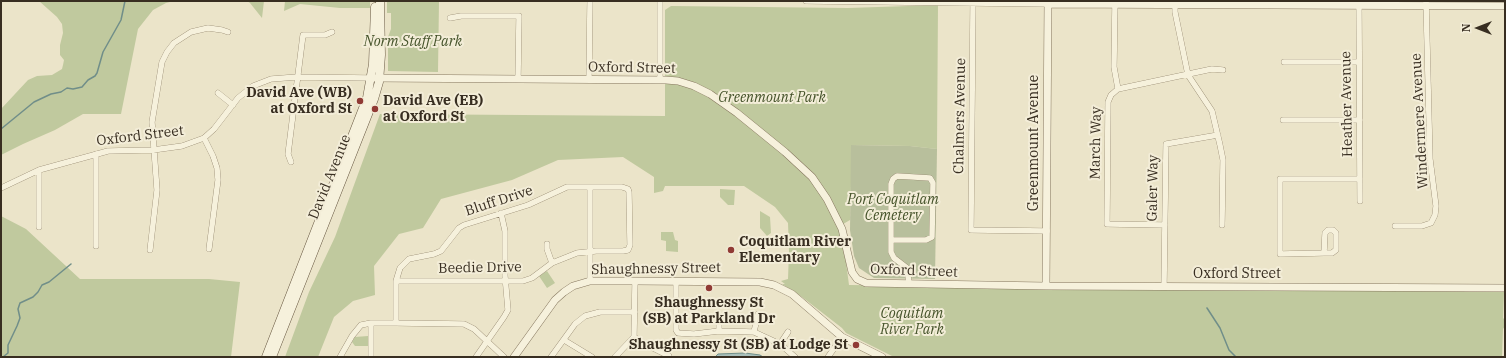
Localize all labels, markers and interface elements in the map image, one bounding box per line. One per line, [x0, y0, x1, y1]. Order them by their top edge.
north arrow [1458, 8, 1498, 48]
text: N [1459, 24, 1473, 32]
park label: Norm Staff Park [364, 34, 462, 50]
street label: Heather Avenue [1338, 51, 1356, 157]
street label: Windermere Avenue [1408, 53, 1432, 189]
street label: Chalmers Avenue [951, 58, 969, 174]
street label: Oxford Street [588, 59, 676, 77]
street label: Greenmount Avenue [1026, 75, 1042, 211]
place label: David Ave (WB) at Oxford St [246, 85, 352, 118]
park label: Greenmount Park [718, 90, 826, 106]
place label: David Ave (EB) at Oxford St [383, 93, 483, 126]
marker: David Ave (WB) at Oxford St [355, 96, 365, 106]
marker: David Ave (EB) at Oxford St [370, 104, 380, 114]
street label: March Way [1087, 106, 1105, 180]
street label: Oxford Street [95, 122, 185, 150]
street label: David Avenue [305, 132, 355, 222]
street label: Galer Way [1144, 154, 1162, 222]
street label: Bluff Drive [463, 182, 535, 220]
park label: Port Coquitlam Cemetery [847, 192, 939, 224]
place label: Coquitlam River Elementary [739, 234, 851, 266]
marker: Coquitlam River Elementary [726, 245, 736, 255]
street label: Beedie Drive [438, 259, 522, 277]
street label: Shaughnessy Street [591, 259, 721, 279]
street label: Oxford Street [870, 261, 958, 281]
street label: Oxford Street [1193, 266, 1281, 282]
marker: Shaughnessy St (SB) at Parkland Dr [704, 283, 714, 293]
place label: Shaughnessy St (SB) at Parkland Dr [643, 295, 775, 328]
park label: Coquitlam River Park [880, 306, 944, 338]
place label: Shaughnessy St (SB) at Lodge St [629, 337, 848, 353]
marker: Shaughnessy St (SB) at Lodge St [851, 340, 861, 350]

